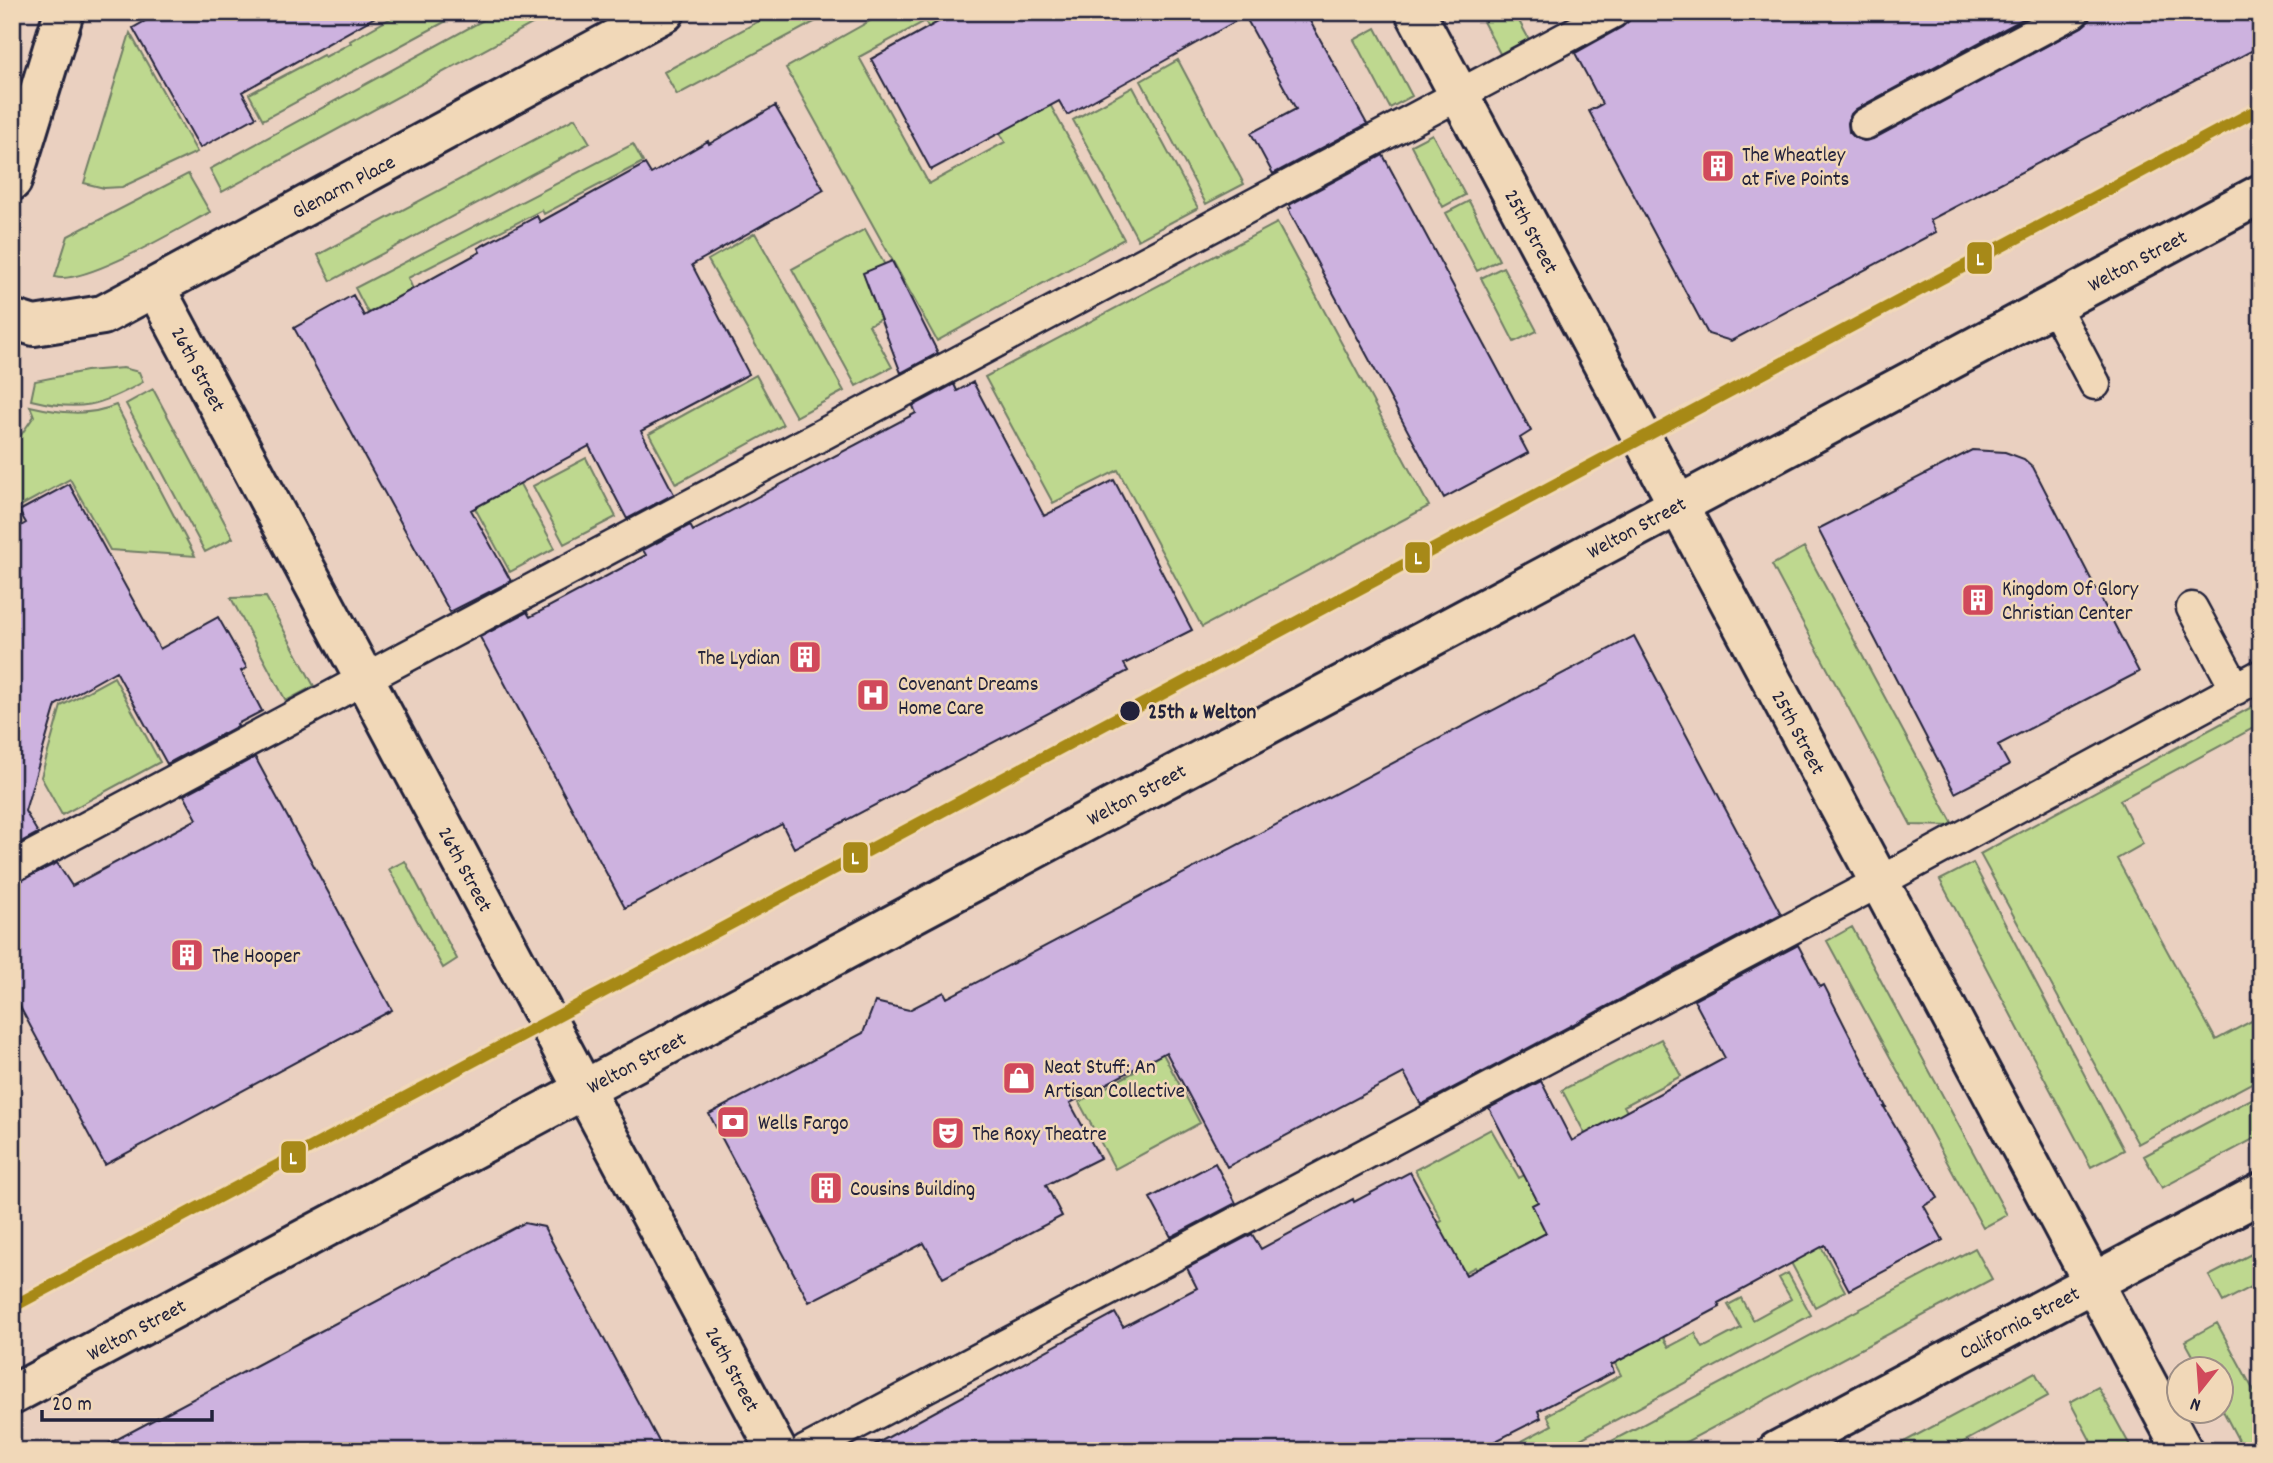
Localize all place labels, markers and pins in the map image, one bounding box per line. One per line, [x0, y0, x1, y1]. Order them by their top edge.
place label: The Wheatley at Five Points [1742, 142, 1849, 196]
building icon: The Wheatley at Five Points [1699, 147, 1737, 185]
place label: Kingdom Of Glory Christian Center [2002, 576, 2139, 630]
building icon: Kingdom Of Glory Christian Center [1959, 581, 1997, 619]
building icon: The Lydian [786, 638, 824, 676]
place label: The Lydian [698, 645, 780, 675]
place label: Covenant Dreams Home Care [898, 671, 1039, 725]
hospital icon: Covenant Dreams Home Care [854, 676, 892, 714]
marker: 25th & Welton [1118, 699, 1142, 723]
place label: 25th & Welton [1148, 699, 1257, 729]
building icon: The Hooper [168, 936, 206, 974]
place label: The Hooper [212, 943, 300, 973]
place label: Neat Stuff: An Artisan Collective [1044, 1054, 1185, 1108]
shop icon: Neat Stuff: An Artisan Collective [1000, 1059, 1038, 1097]
bank icon: Wells Fargo [714, 1103, 752, 1141]
place label: Wells Fargo [758, 1110, 849, 1140]
theatre icon: The Roxy Theatre [929, 1114, 967, 1152]
place label: The Roxy Theatre [972, 1121, 1107, 1151]
building icon: Cousins Building [807, 1169, 845, 1207]
place label: Cousins Building [850, 1176, 975, 1206]

